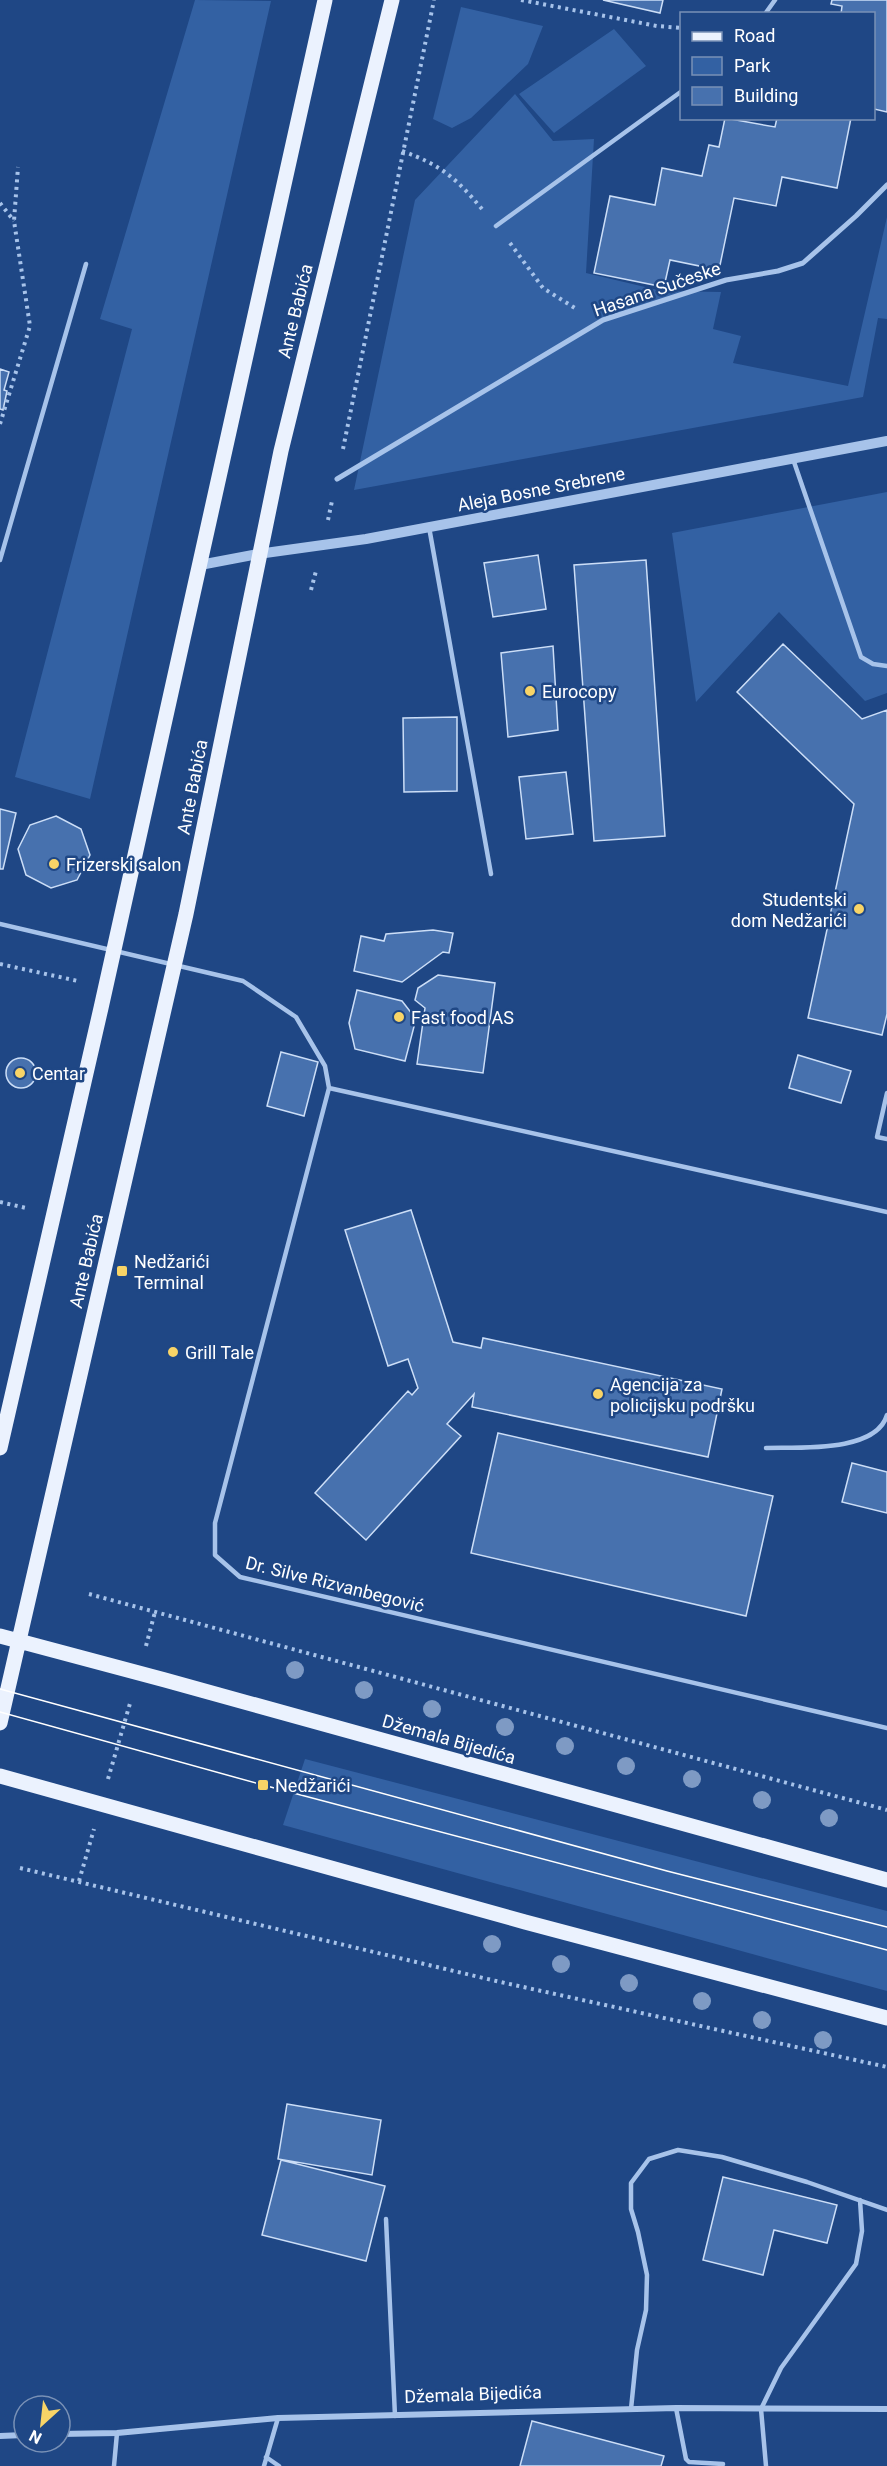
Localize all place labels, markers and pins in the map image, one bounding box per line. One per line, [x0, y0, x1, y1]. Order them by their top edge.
place label: Eurocopy [542, 681, 617, 702]
marker: Eurocopy [523, 684, 537, 698]
place label: Frizerski salon [66, 854, 182, 875]
marker: Frizerski salon [47, 857, 61, 871]
place label: Studentski dom Nedžarići [731, 889, 847, 931]
marker: Studentski dom Nedžarići [852, 902, 866, 916]
place label: Fast food AS [411, 1007, 514, 1028]
marker: Fast food AS [392, 1010, 406, 1024]
place label: Centar [32, 1063, 85, 1084]
marker: Centar [13, 1066, 27, 1080]
place label: Nedžarići Terminal [134, 1251, 210, 1293]
marker: Nedžarići Terminal [115, 1264, 129, 1278]
place label: Grill Tale [185, 1342, 254, 1363]
marker: Grill Tale [166, 1345, 180, 1359]
place label: Agencija za policijsku podršku [610, 1374, 755, 1416]
marker: Agencija za policijsku podršku [591, 1387, 605, 1401]
place label: Nedžarići [275, 1775, 351, 1796]
marker: Nedžarići [256, 1778, 270, 1792]

